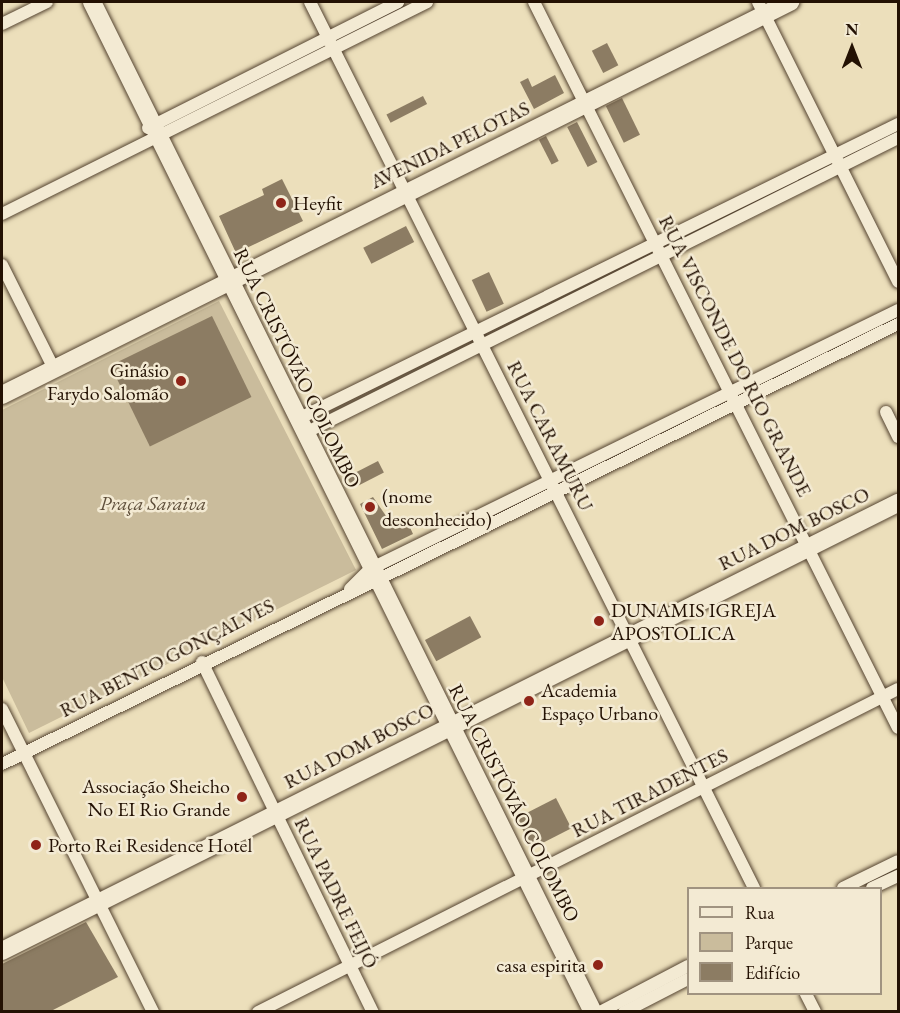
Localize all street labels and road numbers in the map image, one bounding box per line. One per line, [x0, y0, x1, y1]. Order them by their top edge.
street label: AVENIDA PELOTAS [366, 96, 534, 194]
street label: RUA VISCONDE DO RIO GRANDE [653, 211, 817, 501]
street label: RUA CRISTÓVÃO COLOMBO [228, 244, 366, 492]
street label: RUA CARAMURU [502, 357, 598, 515]
street label: RUA DOM BOSCO [715, 482, 873, 576]
street label: RUA BENTO GONÇALVES [56, 593, 278, 723]
street label: RUA CRISTÓVÃO COLOMBO [443, 680, 585, 926]
street label: RUA DOM BOSCO [280, 698, 438, 794]
street label: RUA TIRADENTES [568, 743, 732, 843]
street label: RUA PADRE FEIJÓ [289, 814, 383, 972]

